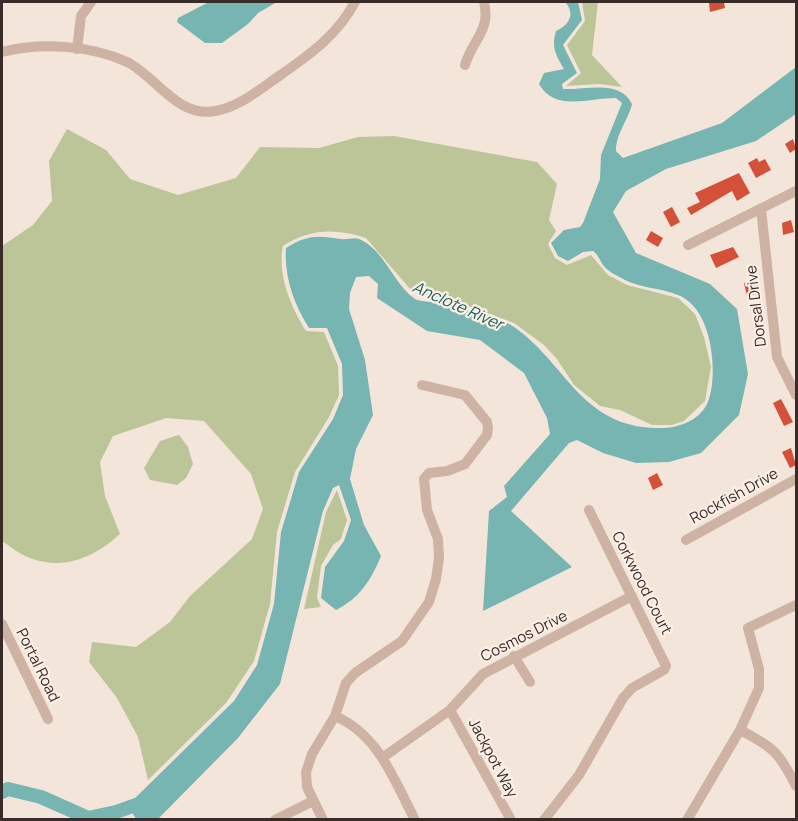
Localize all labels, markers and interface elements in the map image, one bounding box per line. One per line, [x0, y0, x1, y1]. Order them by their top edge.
street label: Dorsal Drive [740, 264, 771, 348]
water label: Anclote River [409, 275, 509, 336]
street label: Rockfish Drive [686, 463, 782, 528]
street label: Corkwood Court [607, 528, 678, 638]
street label: Cosmos Drive [477, 605, 571, 666]
street label: Portal Road [12, 624, 65, 705]
street label: Jackpot Way [464, 714, 523, 801]

